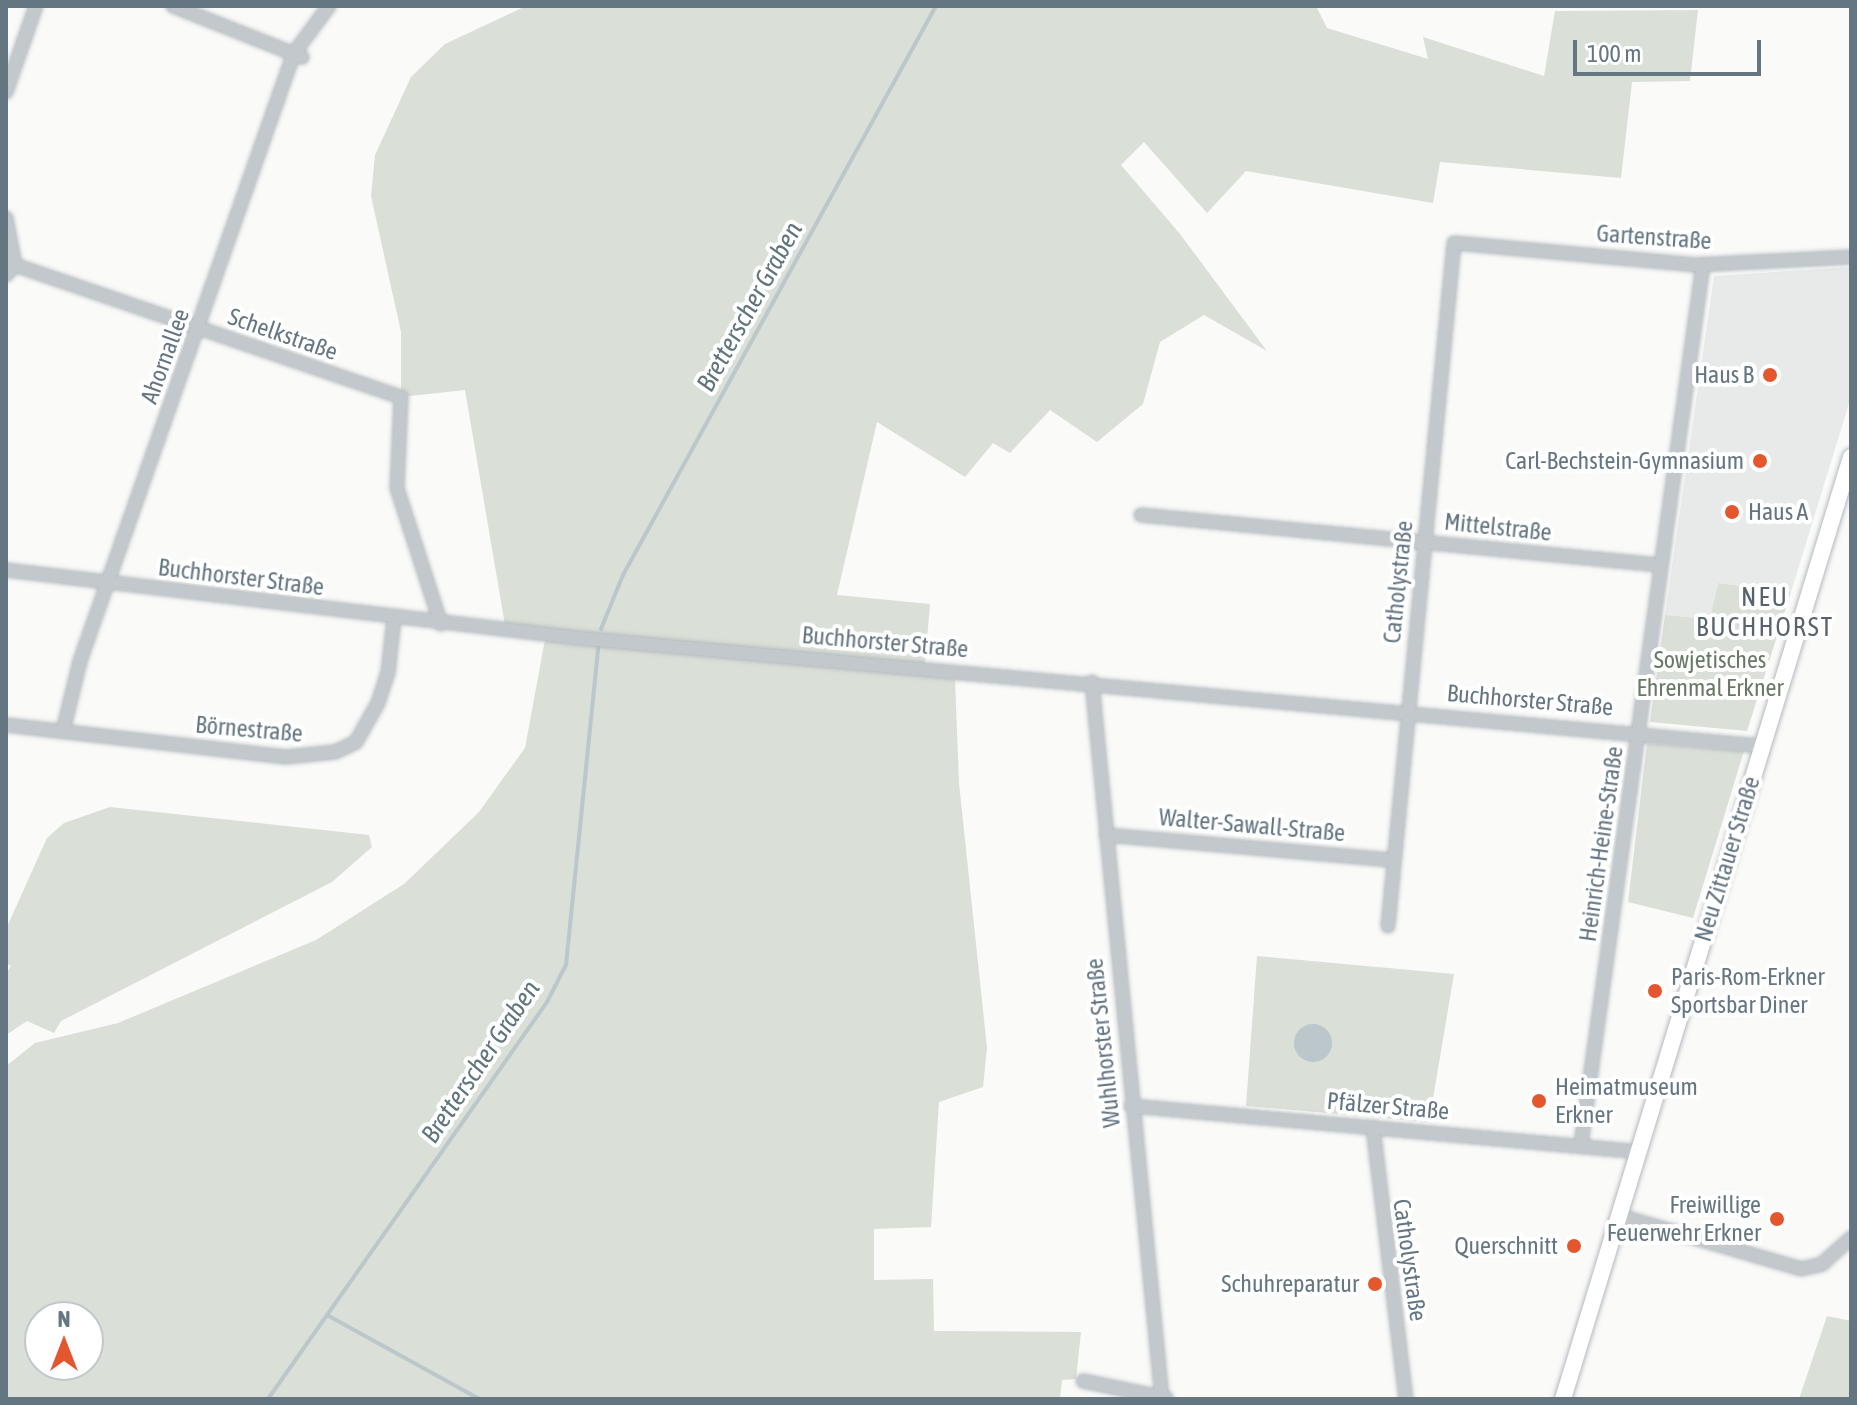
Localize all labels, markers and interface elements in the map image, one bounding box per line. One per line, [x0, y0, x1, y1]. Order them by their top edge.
scale bar [1577, 24, 1765, 74]
text: 100 m [1587, 40, 1641, 67]
water label: Bretterscher Graben [691, 217, 809, 397]
street label: Gartenstraße [1596, 219, 1712, 255]
street label: Schelkstraße [225, 302, 341, 366]
street label: Ahornallee [135, 305, 195, 407]
place label: Haus B [1694, 361, 1754, 389]
marker: Haus B [1761, 366, 1779, 384]
place label: Carl-Bechstein-Gymnasium [1505, 447, 1744, 475]
marker: Carl-Bechstein-Gymnasium [1751, 452, 1769, 470]
place label: Haus A [1748, 498, 1808, 526]
marker: Haus A [1723, 503, 1741, 521]
street label: Mittelstraße [1443, 507, 1553, 547]
street label: Catholystraße [1377, 519, 1419, 645]
street label: Buchhorster Straße [156, 553, 326, 601]
district label: NEU BUCHHORST [1696, 582, 1834, 644]
street label: Buchhorster Straße [801, 620, 969, 664]
park label: Sowjetisches Ehrenmal Erkner [1636, 646, 1784, 702]
street label: Buchhorster Straße [1446, 678, 1614, 722]
street label: Börnestraße [194, 710, 304, 748]
street label: Heinrich-Heine-Straße [1573, 744, 1629, 944]
street label: Neu Zittauer Straße [1688, 773, 1766, 945]
street label: Walter-Sawall-Straße [1158, 803, 1346, 847]
street label: Wuhlhorster Straße [1080, 957, 1126, 1129]
place label: Paris-Rom-Erkner Sportsbar Diner [1671, 963, 1825, 1019]
water label: Bretterscher Graben [415, 975, 547, 1149]
marker: Paris-Rom-Erkner Sportsbar Diner [1646, 982, 1664, 1000]
place label: Heimatmuseum Erkner [1555, 1073, 1698, 1129]
street label: Pfälzer Straße [1326, 1086, 1450, 1126]
marker: Heimatmuseum Erkner [1530, 1092, 1548, 1110]
place label: Freiwillige Feuerwehr Erkner [1607, 1191, 1761, 1247]
street label: Catholystraße [1387, 1197, 1433, 1323]
marker: Freiwillige Feuerwehr Erkner [1768, 1210, 1786, 1228]
place label: Querschnitt [1454, 1232, 1558, 1260]
marker: Querschnitt [1565, 1237, 1583, 1255]
place label: Schuhreparatur [1221, 1270, 1359, 1298]
marker: Schuhreparatur [1366, 1275, 1384, 1293]
north arrow [24, 1301, 104, 1381]
text: N [58, 1306, 70, 1332]

